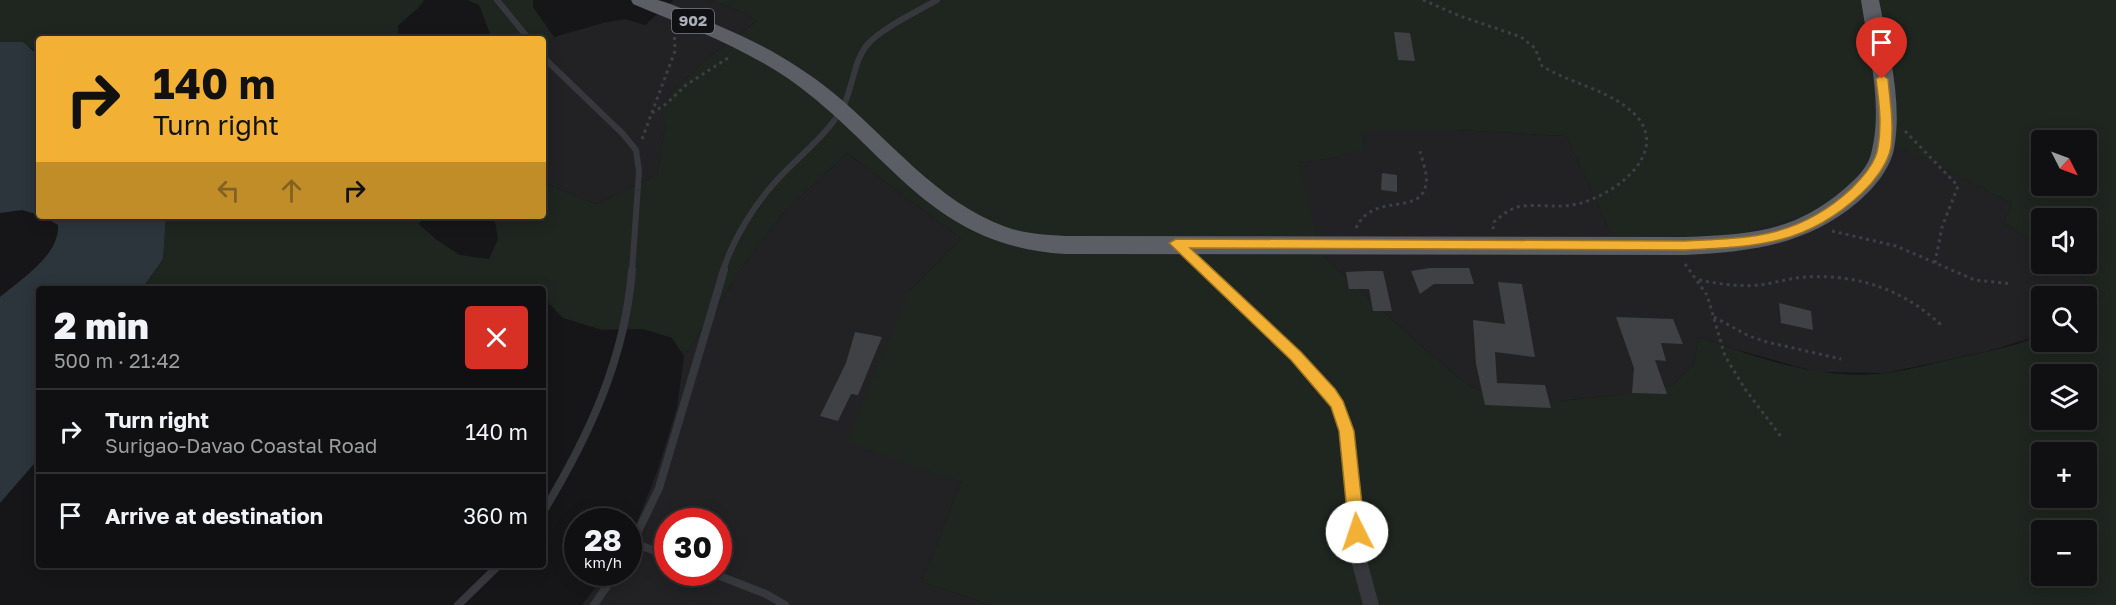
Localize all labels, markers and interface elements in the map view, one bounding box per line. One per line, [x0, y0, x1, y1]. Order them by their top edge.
road number: 902 [672, 9, 714, 33]
pin [1856, 17, 1907, 79]
icon: arrive [1865, 26, 1898, 59]
text: 140 m [153, 58, 275, 108]
icon: right [54, 60, 132, 138]
text: Turn right [153, 109, 279, 141]
north arrow [2031, 130, 2097, 196]
map controls [2031, 130, 2097, 586]
icon: left [212, 174, 245, 207]
icon: ahead [275, 174, 308, 207]
icon: right [338, 174, 371, 207]
button: sound [2031, 208, 2097, 274]
button: search [2031, 286, 2097, 352]
text: 2 min [54, 304, 149, 347]
button: close [465, 306, 528, 369]
text: 500 m · 21:42 [54, 348, 180, 372]
button: layers [2031, 364, 2097, 430]
text: Turn right [105, 406, 209, 433]
icon: right [54, 415, 87, 448]
text: 140 m [465, 418, 528, 445]
text: Surigao-Davao Coastal Road [105, 433, 377, 457]
button: + [2031, 442, 2097, 508]
icon: arrive [54, 499, 87, 532]
position arrow [1325, 500, 1389, 564]
text: Arrive at destination [105, 502, 323, 529]
text: 360 m [463, 502, 528, 529]
speed limit sign: 30 [654, 508, 732, 586]
button: − [2031, 520, 2097, 586]
text: 28 [584, 522, 622, 558]
text: km/h [584, 553, 622, 571]

